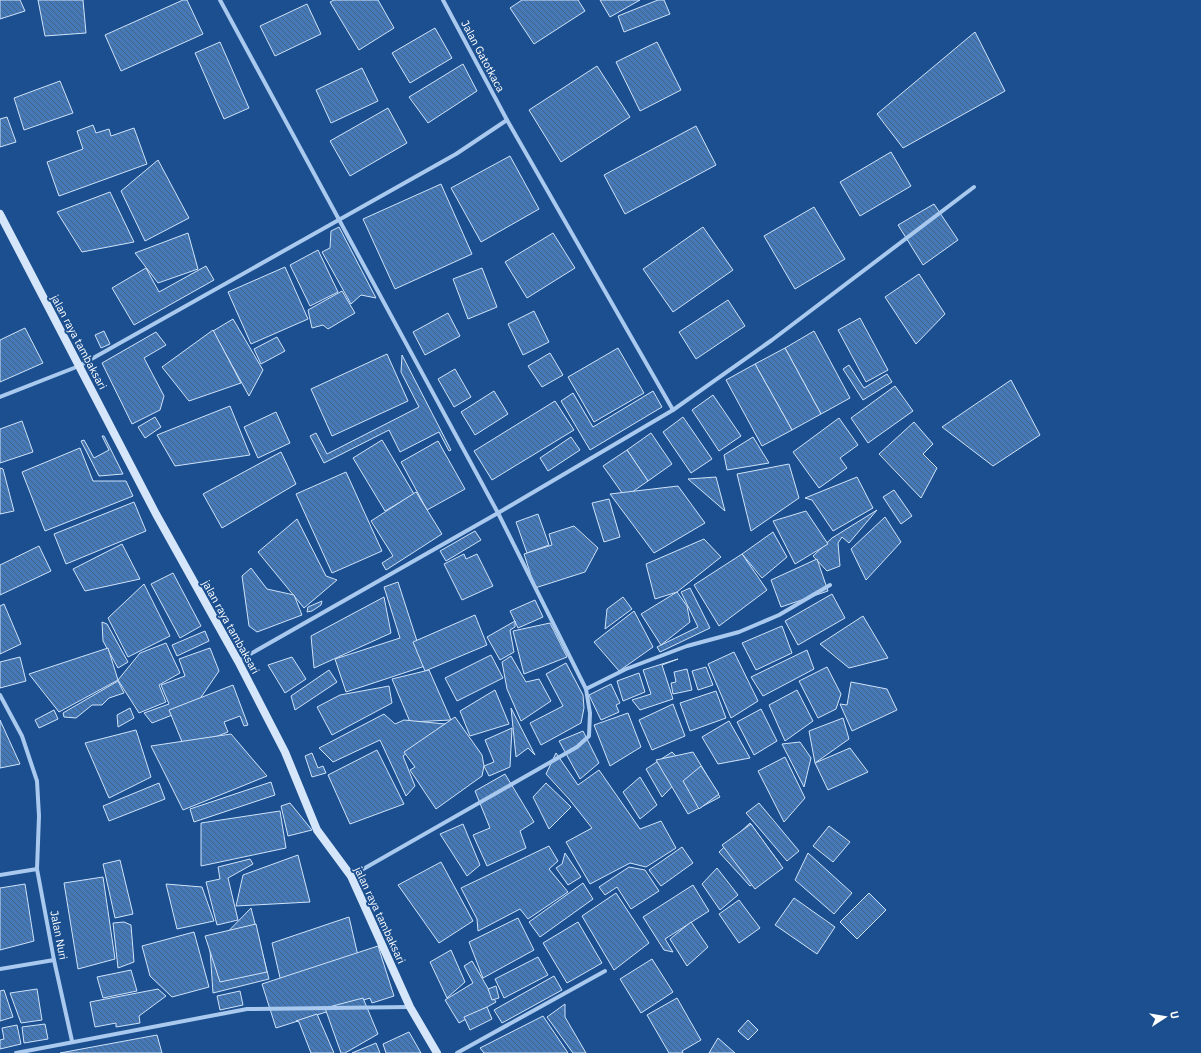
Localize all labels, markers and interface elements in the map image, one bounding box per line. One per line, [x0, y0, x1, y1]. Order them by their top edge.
street label: Jalan Gatotkaca [458, 18, 508, 95]
street label: jalan raya tambaksari [48, 292, 110, 392]
street label: jalan raya tambaksari [199, 578, 263, 676]
street label: jalan raya tambaksari [351, 864, 409, 966]
street label: Jalan Nuri [47, 909, 71, 961]
north arrow [1145, 997, 1185, 1037]
text: U [1167, 1010, 1182, 1020]

